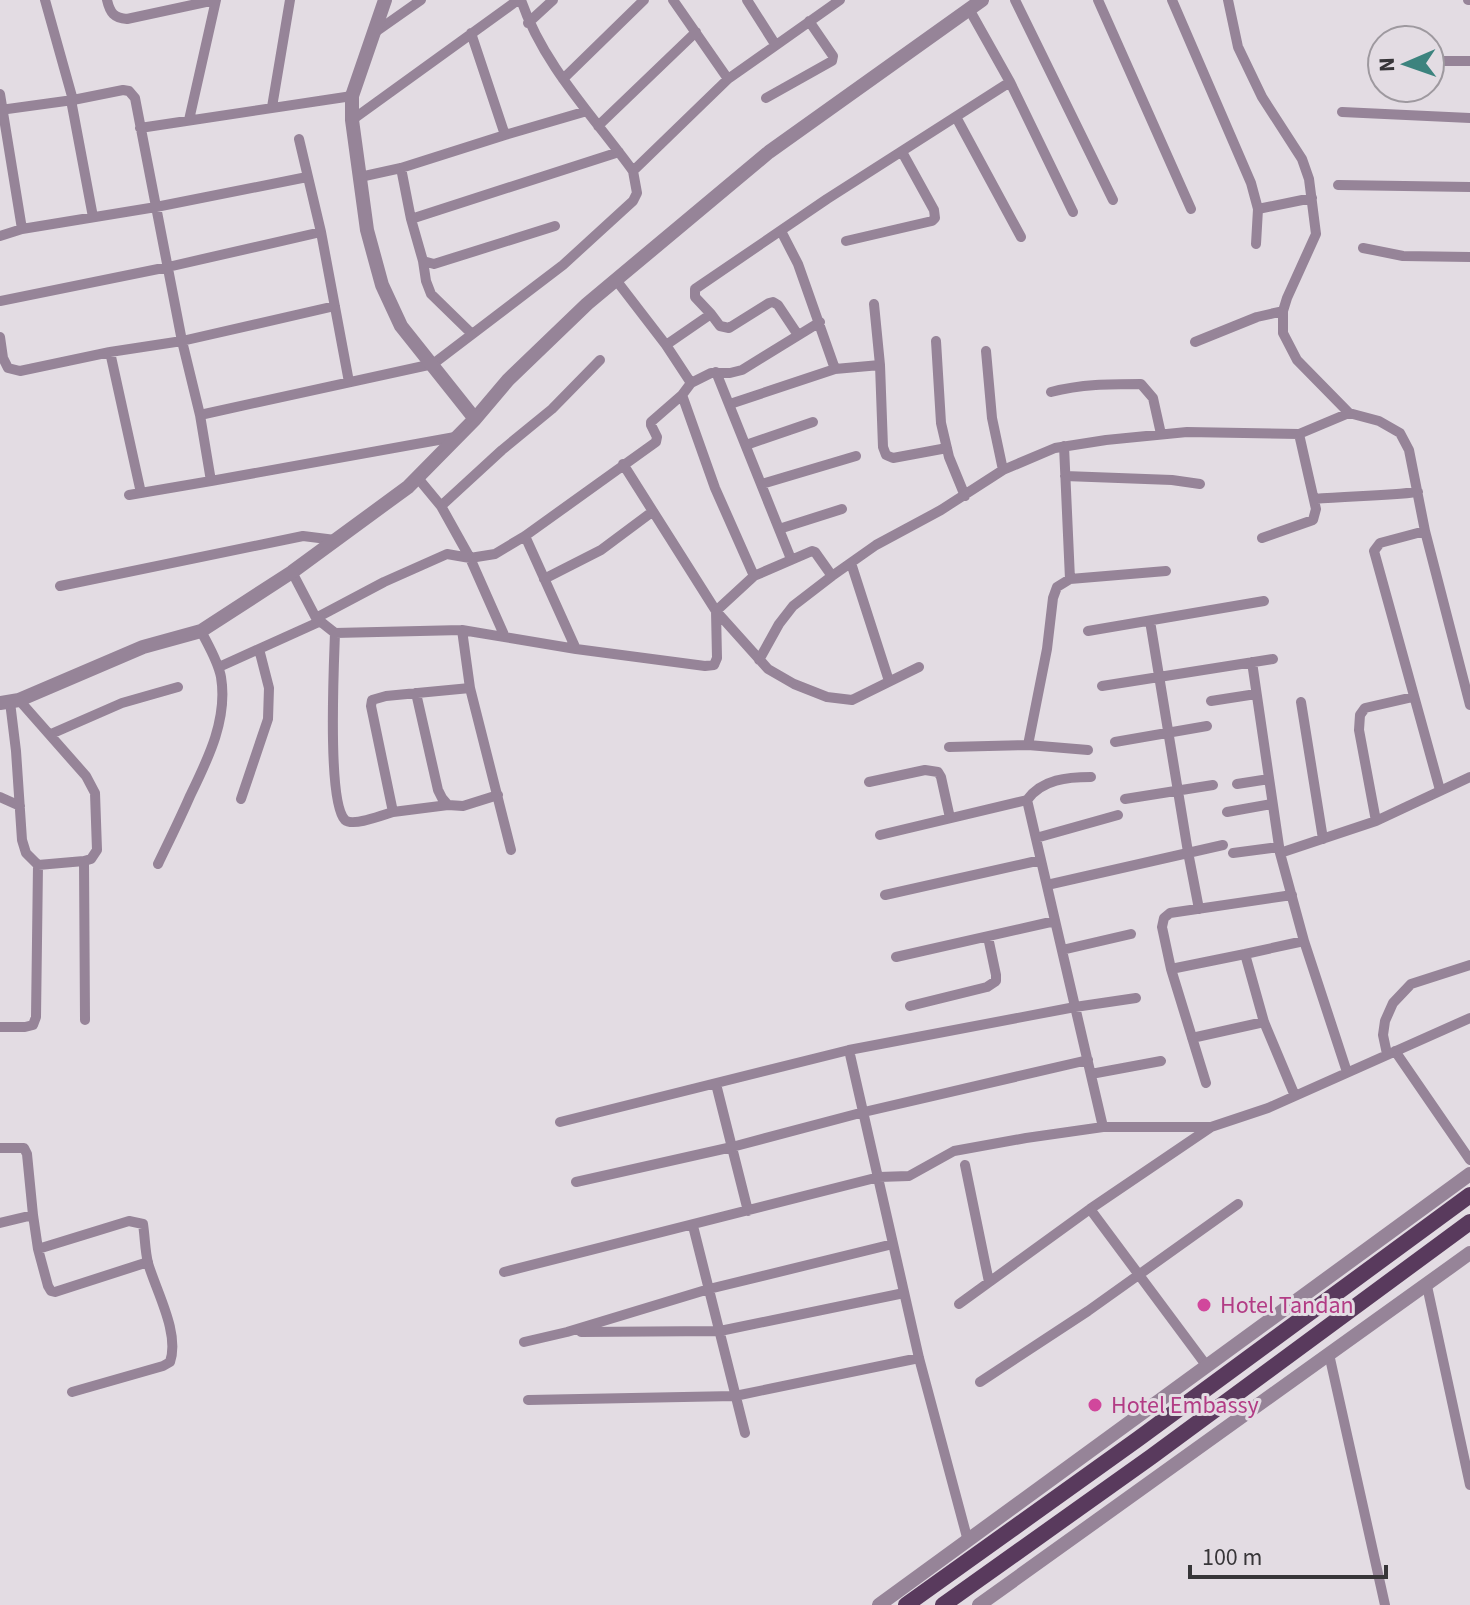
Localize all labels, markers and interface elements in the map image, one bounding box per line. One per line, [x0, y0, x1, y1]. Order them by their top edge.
north arrow [1366, 24, 1446, 104]
text: N [1371, 57, 1403, 73]
place label: Hotel Tandan [1220, 1288, 1354, 1323]
marker: Hotel Tandan [1195, 1296, 1213, 1314]
place label: Hotel Embassy [1111, 1388, 1259, 1423]
marker: Hotel Embassy [1086, 1396, 1104, 1414]
scale bar [1190, 1529, 1386, 1579]
text: 100 m [1202, 1540, 1262, 1575]

